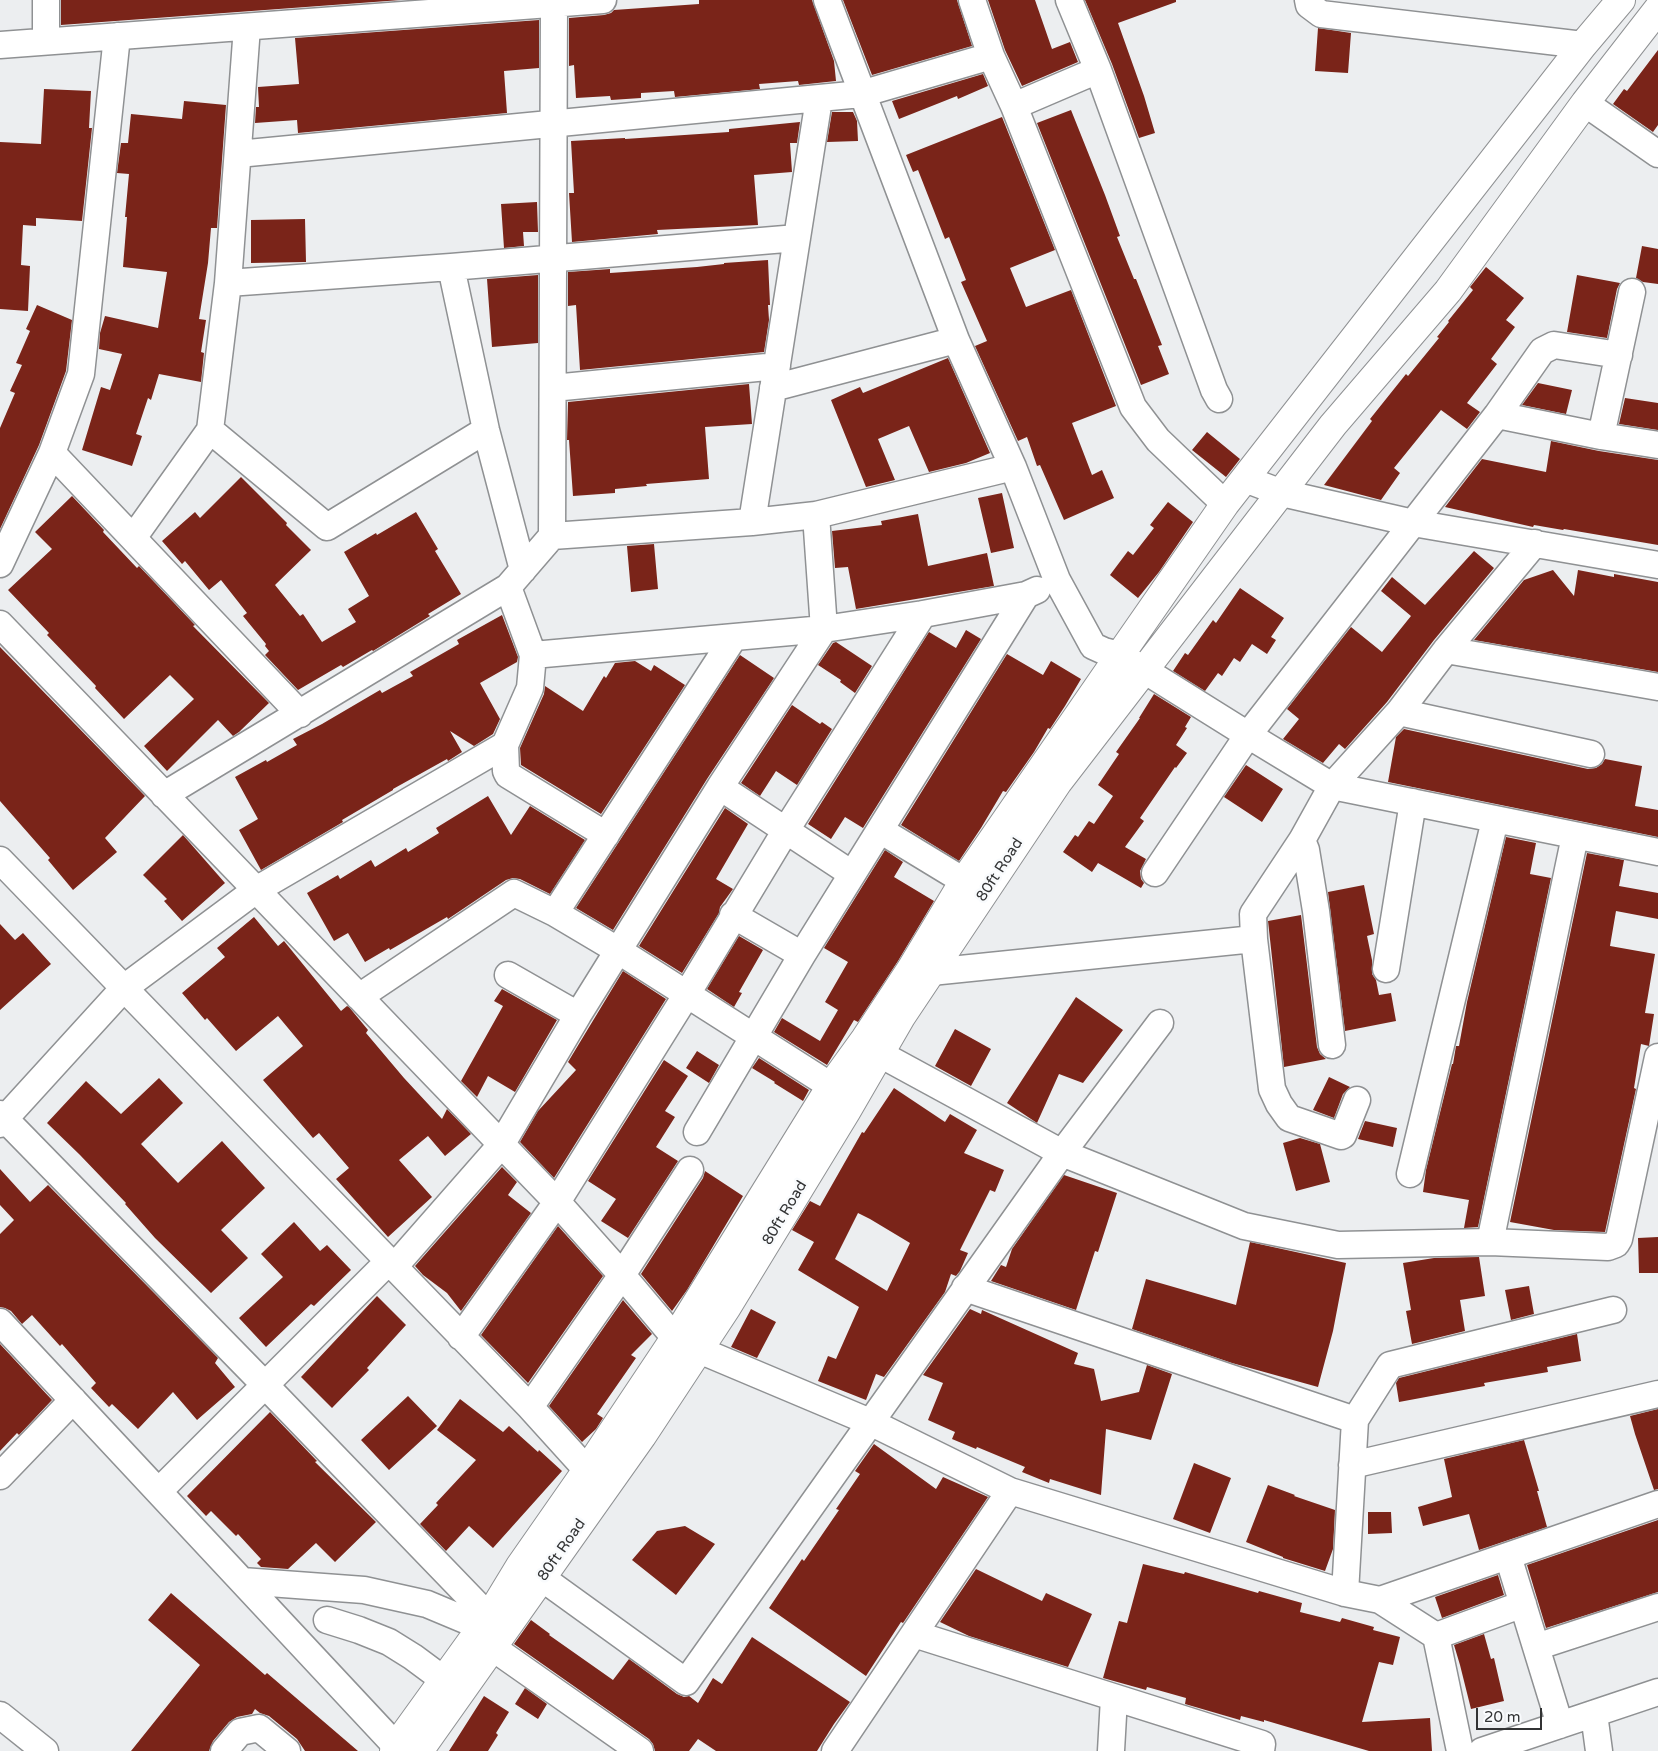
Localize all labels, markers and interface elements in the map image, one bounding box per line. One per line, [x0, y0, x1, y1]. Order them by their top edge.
street label: 80ft Road [973, 835, 1027, 905]
street label: 80ft Road [759, 1178, 811, 1248]
street label: 80ft Road [534, 1515, 590, 1585]
scale bar [1478, 1698, 1544, 1730]
text: 20 m [1484, 1708, 1521, 1726]

